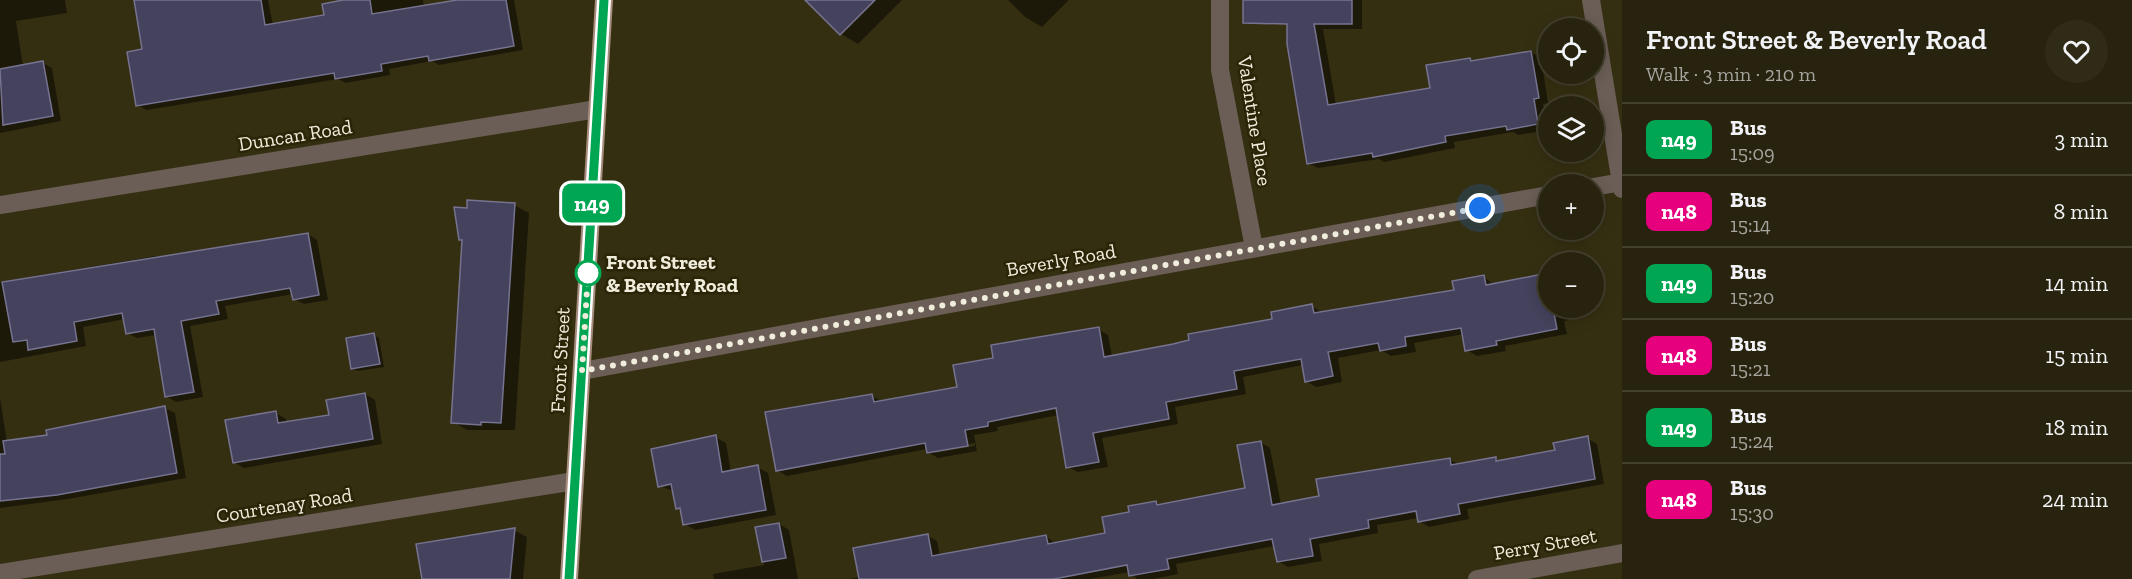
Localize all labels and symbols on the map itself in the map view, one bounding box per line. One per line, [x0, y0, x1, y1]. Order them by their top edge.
street label: Valentine Place [1233, 53, 1277, 188]
street label: Duncan Road [236, 114, 354, 156]
line badge: n49 [558, 184, 626, 222]
your location [1465, 193, 1495, 223]
street label: Beverly Road [1004, 239, 1118, 281]
place label: Front Street & Beverly Road [606, 250, 739, 297]
marker: Front Street & Beverly Road [575, 260, 601, 286]
street label: Front Street [545, 306, 575, 414]
street label: Courtenay Road [214, 482, 354, 528]
street label: Perry Street [1492, 523, 1599, 565]

